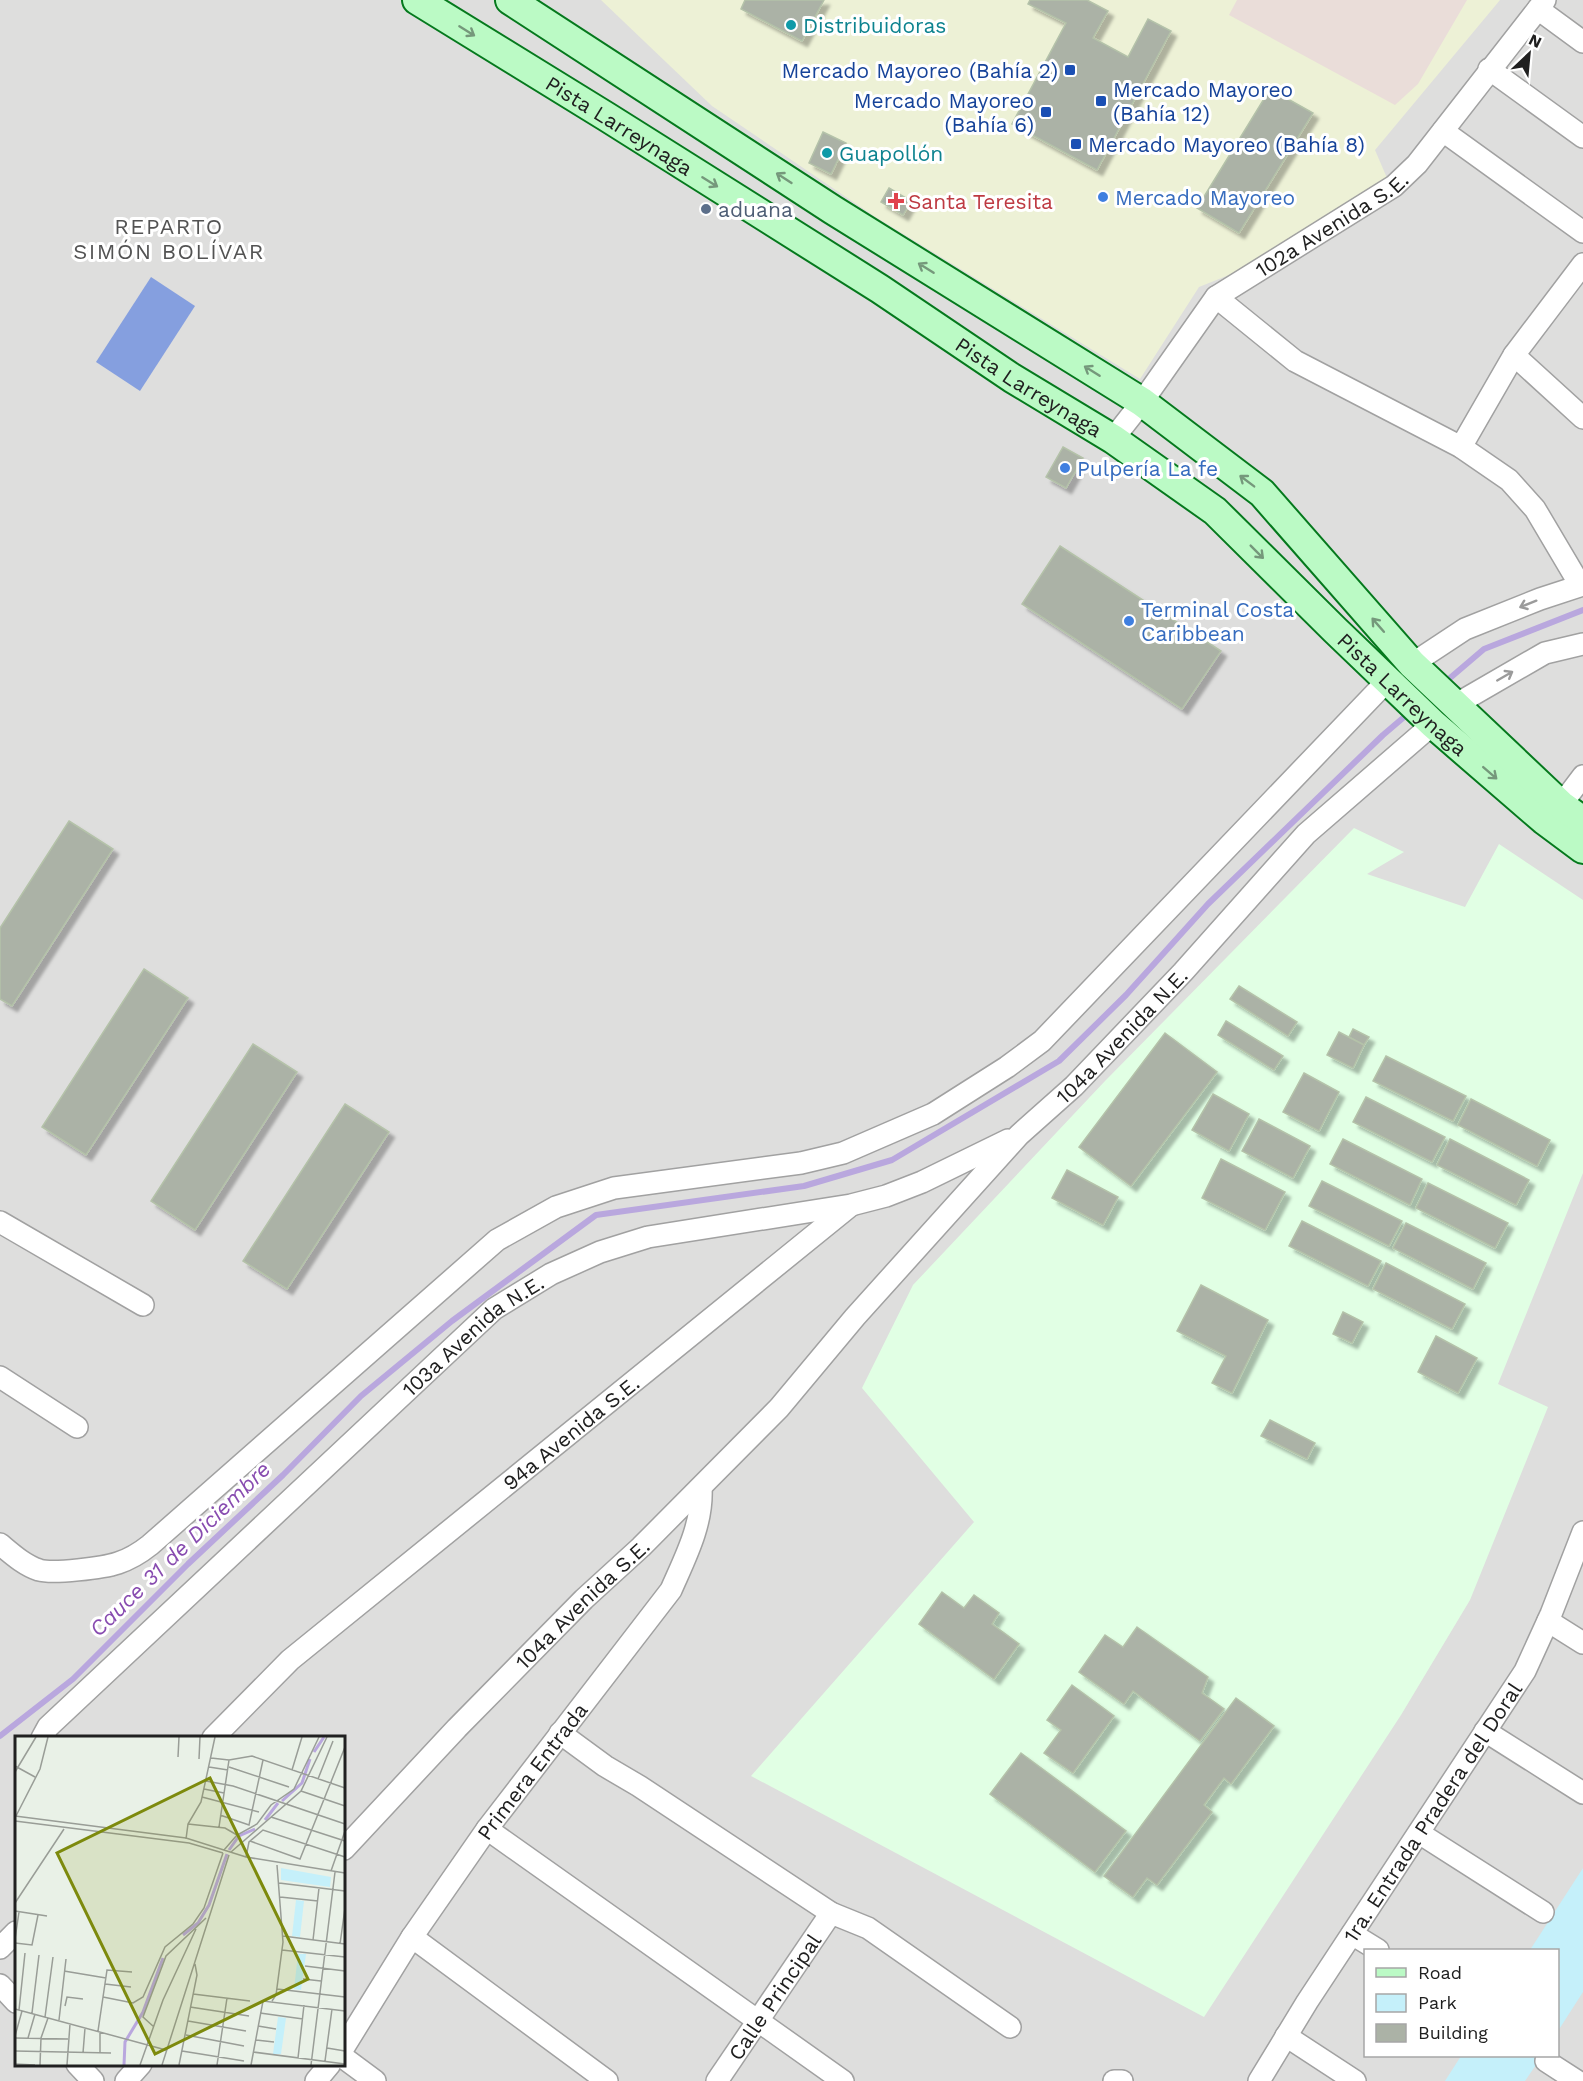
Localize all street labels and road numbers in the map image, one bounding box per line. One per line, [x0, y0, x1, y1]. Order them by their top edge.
street label: Pista Larreynaga [541, 70, 698, 180]
street label: 102a Avenida S.E. [1251, 167, 1413, 282]
street label: Pista Larreynaga [951, 331, 1107, 442]
street label: Pista Larreynaga [1333, 627, 1473, 761]
street label: 104a Avenida N.E. [1051, 963, 1192, 1109]
street label: 103a Avenida N.E. [397, 1269, 548, 1401]
street label: 94a Avenida S.E. [498, 1370, 644, 1495]
street label: 104a Avenida S.E. [510, 1534, 654, 1674]
street label: 1ra. Entrada Pradera del Doral [1338, 1677, 1527, 1947]
street label: Primera Entrada [471, 1697, 592, 1844]
street label: Calle Principal [723, 1928, 826, 2065]

